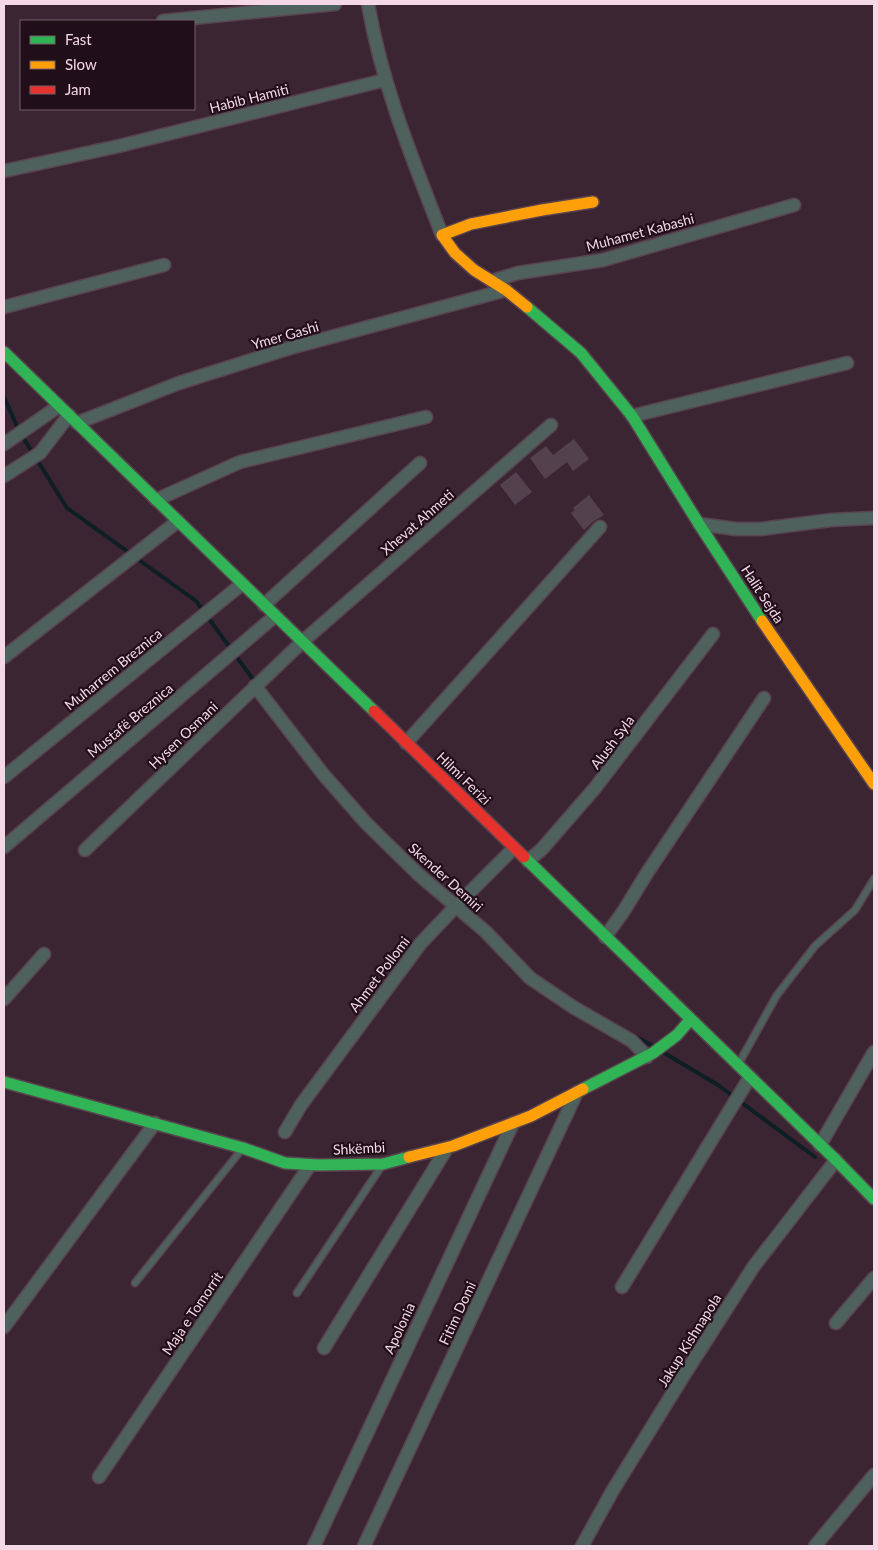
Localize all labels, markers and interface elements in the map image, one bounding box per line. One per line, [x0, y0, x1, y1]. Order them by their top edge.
legend [20, 20, 195, 110]
text: Fast [65, 30, 92, 48]
text: Slow [65, 55, 97, 73]
text: Jam [65, 80, 91, 98]
street label: Habib Hamiti [208, 80, 290, 116]
street label: Muhamet Kabashi [584, 209, 696, 255]
street label: Ymer Gashi [249, 317, 321, 353]
street label: Xhevat Ahmeti [377, 486, 457, 558]
street label: Halit Sejda [738, 562, 788, 626]
street label: Muharrem Breznica [61, 625, 165, 713]
street label: Mustafë Breznica [84, 679, 176, 761]
street label: Hysen Osmani [145, 698, 221, 772]
street label: Alush Syla [586, 712, 638, 772]
street label: Hilmi Ferizi [433, 748, 495, 808]
street label: Skender Demiri [405, 839, 487, 915]
street label: Ahmet Pollomi [345, 933, 413, 1015]
street label: Shkëmbi [333, 1138, 385, 1158]
street label: Maja e Tomorrit [158, 1268, 226, 1358]
street label: Fitim Domi [435, 1278, 479, 1348]
street label: Jakup Kishnapola [654, 1290, 724, 1390]
street label: Apolonia [380, 1300, 418, 1356]

